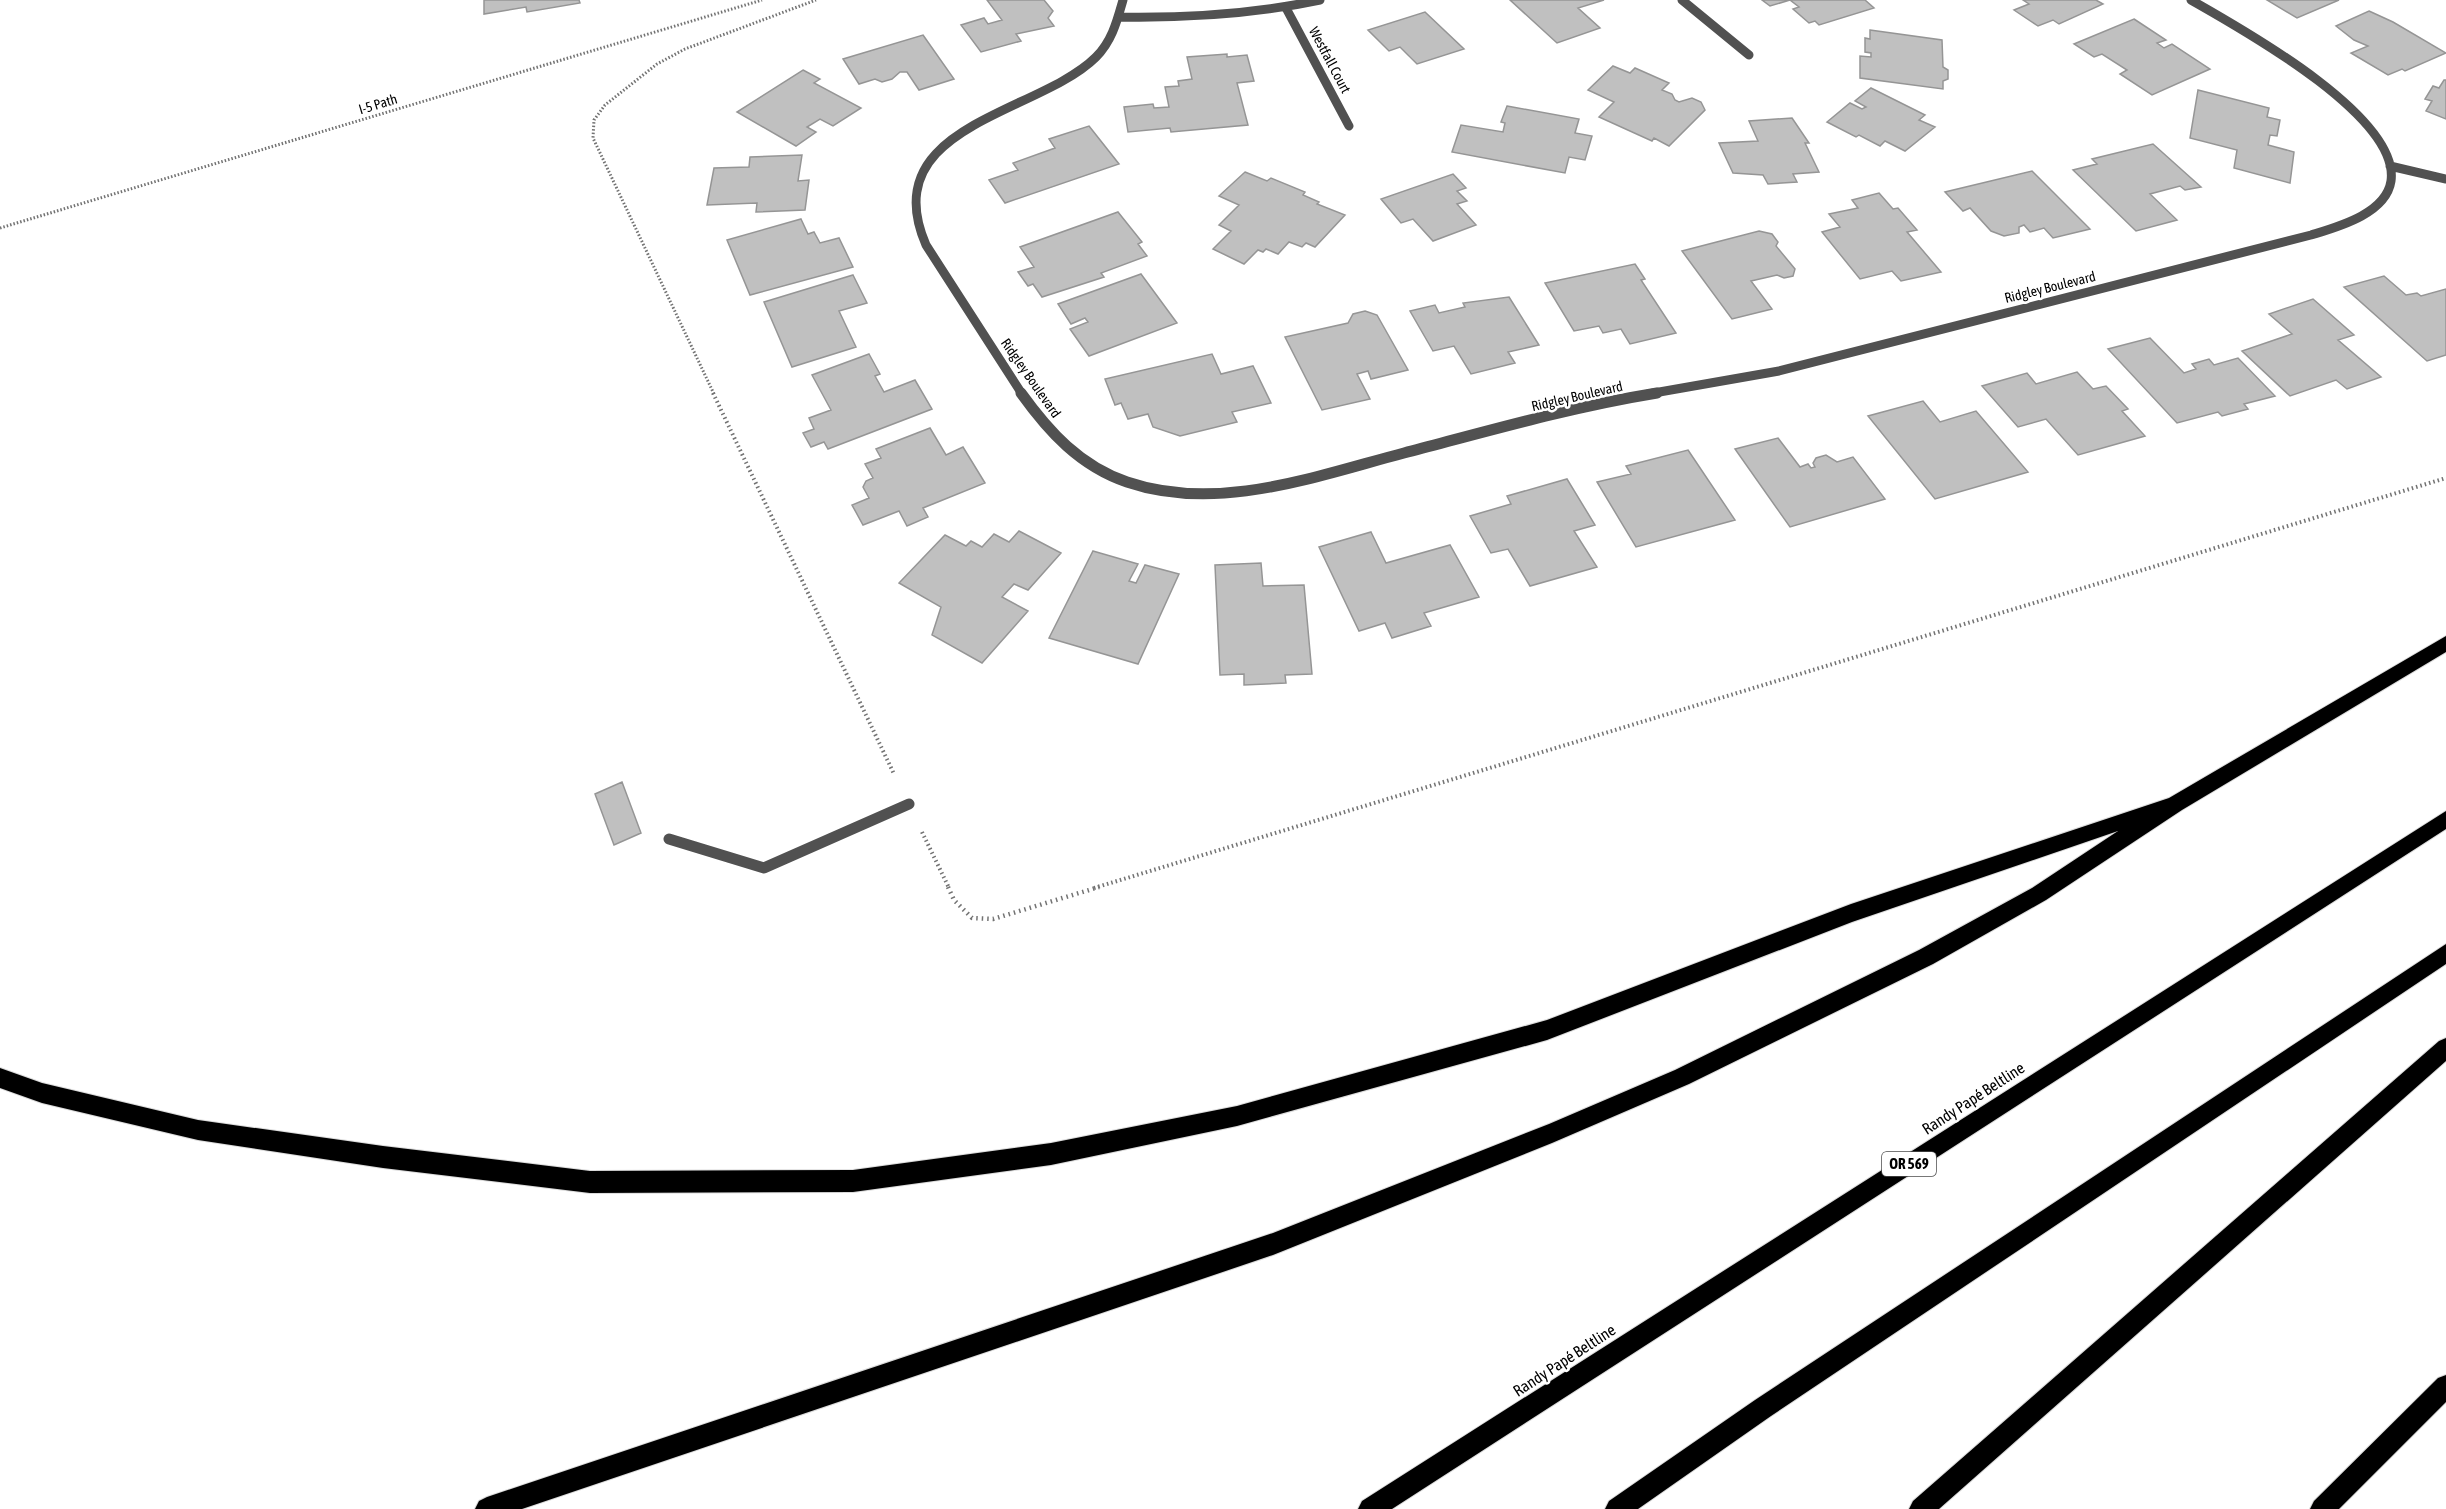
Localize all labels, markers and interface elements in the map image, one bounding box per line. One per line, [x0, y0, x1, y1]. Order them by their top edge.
street label: Westfall Court [1306, 24, 1354, 96]
street label: I-5 Path [357, 91, 399, 117]
street label: Ridgley Boulevard [2003, 268, 2097, 306]
street label: Ridgley Boulevard [998, 335, 1064, 421]
street label: Ridgley Boulevard [1530, 378, 1624, 414]
street label: Randy Papé Beltline [1919, 1058, 2028, 1139]
road number: OR 569 [1882, 1152, 1936, 1176]
street label: Randy Papé Beltline [1510, 1320, 1619, 1401]

